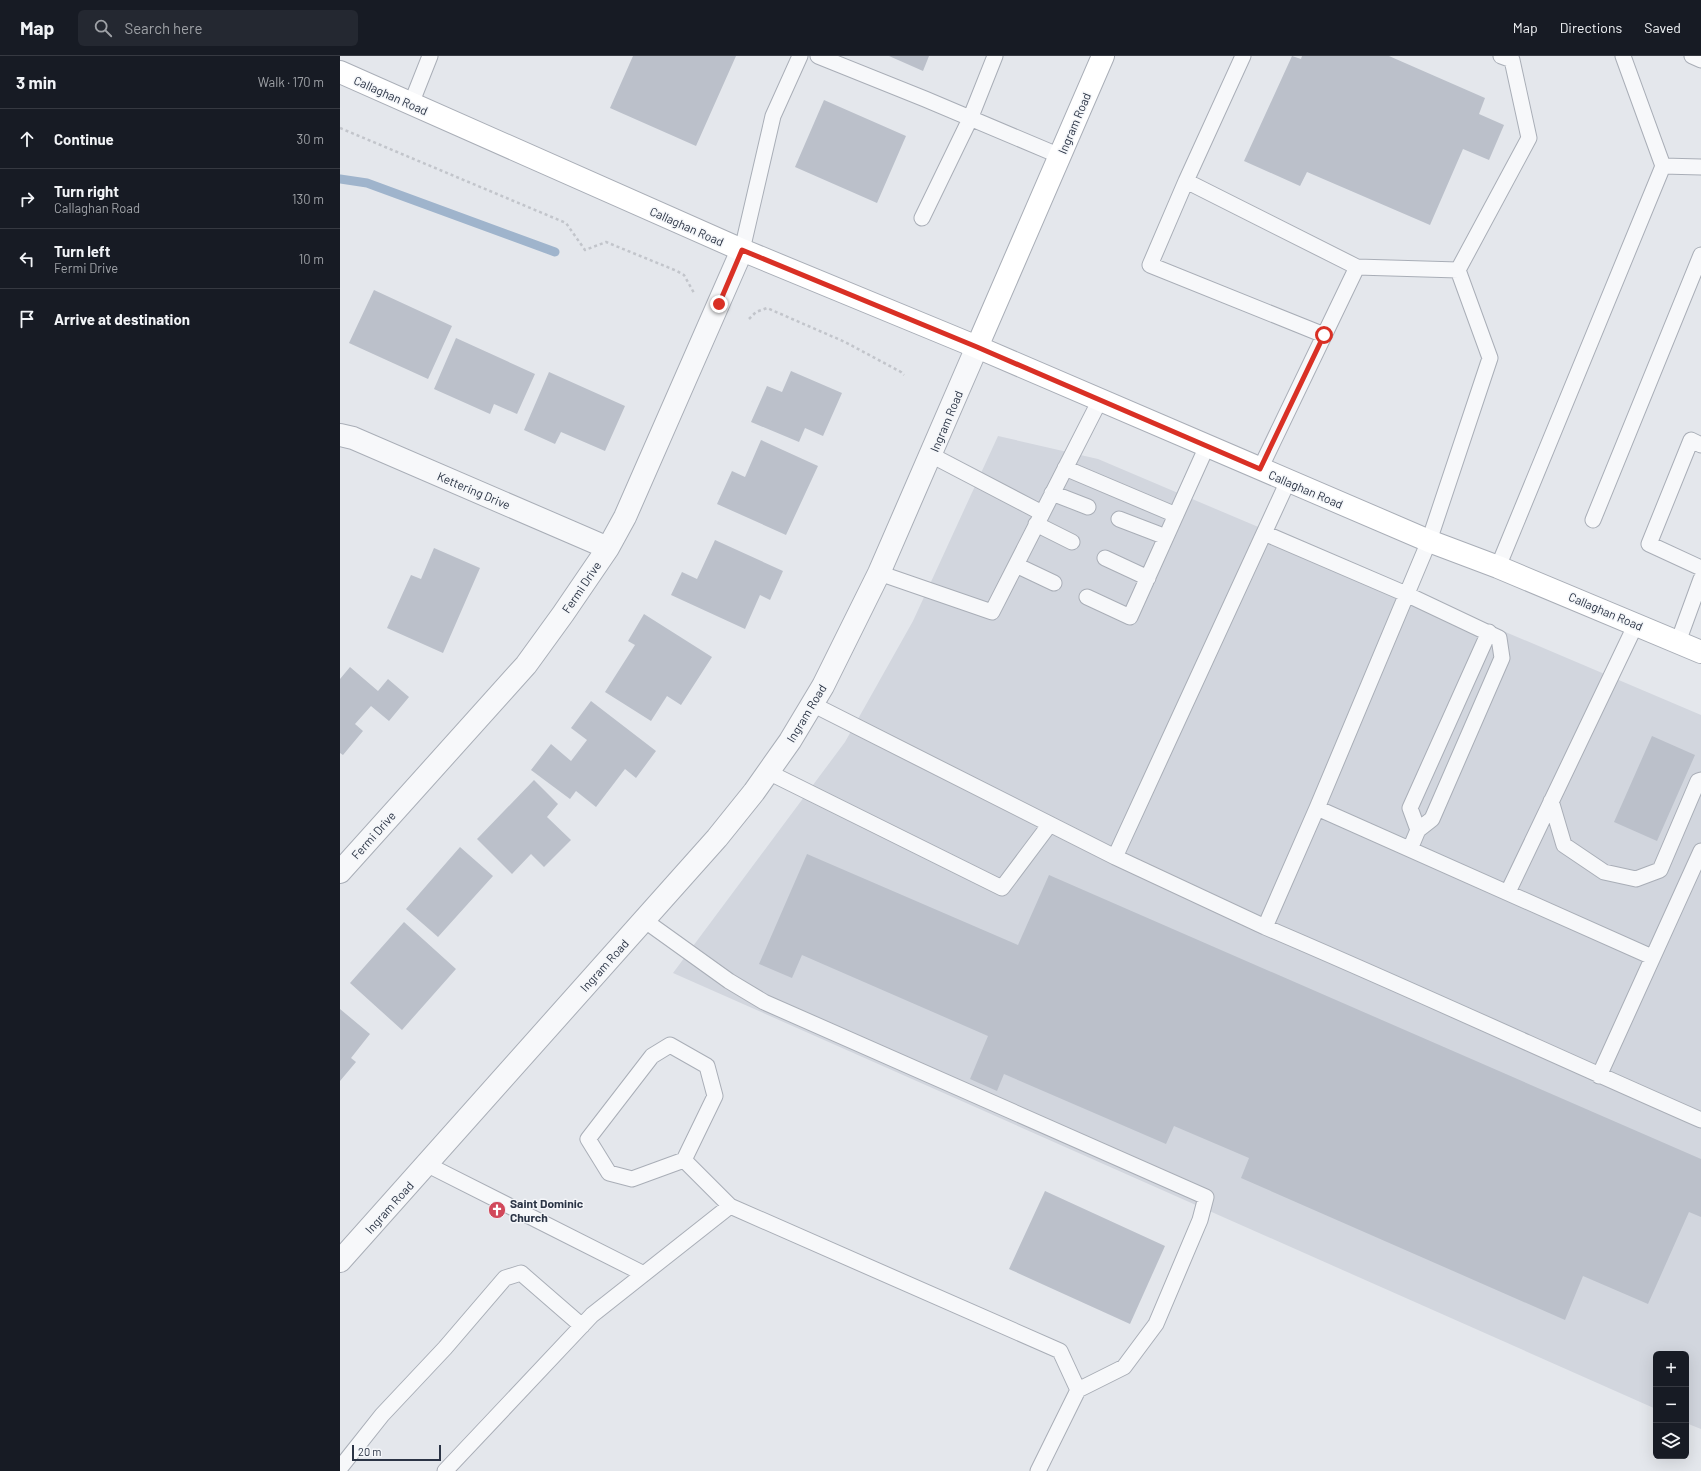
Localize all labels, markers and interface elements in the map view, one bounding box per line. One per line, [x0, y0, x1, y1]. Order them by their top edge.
search box [78, 10, 358, 46]
text: Map [20, 16, 54, 39]
icon: search [92, 17, 114, 39]
text: Search here [124, 19, 202, 37]
text: Map [1513, 19, 1538, 36]
text: Directions [1560, 19, 1622, 36]
text: Saved [1644, 19, 1681, 36]
text: 3 min [16, 72, 56, 92]
street label: Callaghan Road [352, 72, 430, 118]
text: Walk · 170 m [258, 74, 324, 90]
street label: Ingram Road [1055, 90, 1093, 156]
icon: ahead [16, 128, 38, 150]
text: Continue [54, 130, 114, 148]
text: 30 m [297, 131, 324, 147]
text: Turn right [54, 182, 119, 200]
icon: right [16, 188, 38, 210]
text: 130 m [292, 191, 324, 207]
text: Callaghan Road [54, 200, 140, 216]
street label: Callaghan Road [648, 203, 726, 249]
text: Turn left [54, 242, 110, 260]
icon: left [16, 248, 38, 270]
text: 10 m [299, 251, 324, 267]
text: Fermi Drive [54, 260, 118, 276]
route end [710, 295, 728, 313]
icon: arrive [16, 308, 38, 330]
text: Arrive at destination [54, 310, 190, 328]
route start [1315, 326, 1333, 344]
street label: Ingram Road [927, 388, 965, 454]
street label: Callaghan Road [1267, 467, 1345, 511]
street label: Kettering Drive [435, 468, 513, 512]
street label: Fermi Drive [559, 559, 603, 615]
street label: Callaghan Road [1567, 589, 1645, 633]
street label: Ingram Road [783, 681, 829, 745]
street label: Fermi Drive [348, 808, 398, 862]
street label: Ingram Road [577, 936, 631, 994]
street label: Ingram Road [362, 1178, 416, 1236]
place label: Saint Dominic Church [510, 1196, 584, 1224]
church icon: Saint Dominic Church [487, 1200, 507, 1220]
map controls [1653, 1351, 1689, 1459]
button: + [1653, 1351, 1689, 1387]
button: − [1653, 1387, 1689, 1423]
button: layers [1653, 1423, 1689, 1459]
scale bar [352, 1443, 441, 1462]
text: 20 m [358, 1445, 381, 1458]

